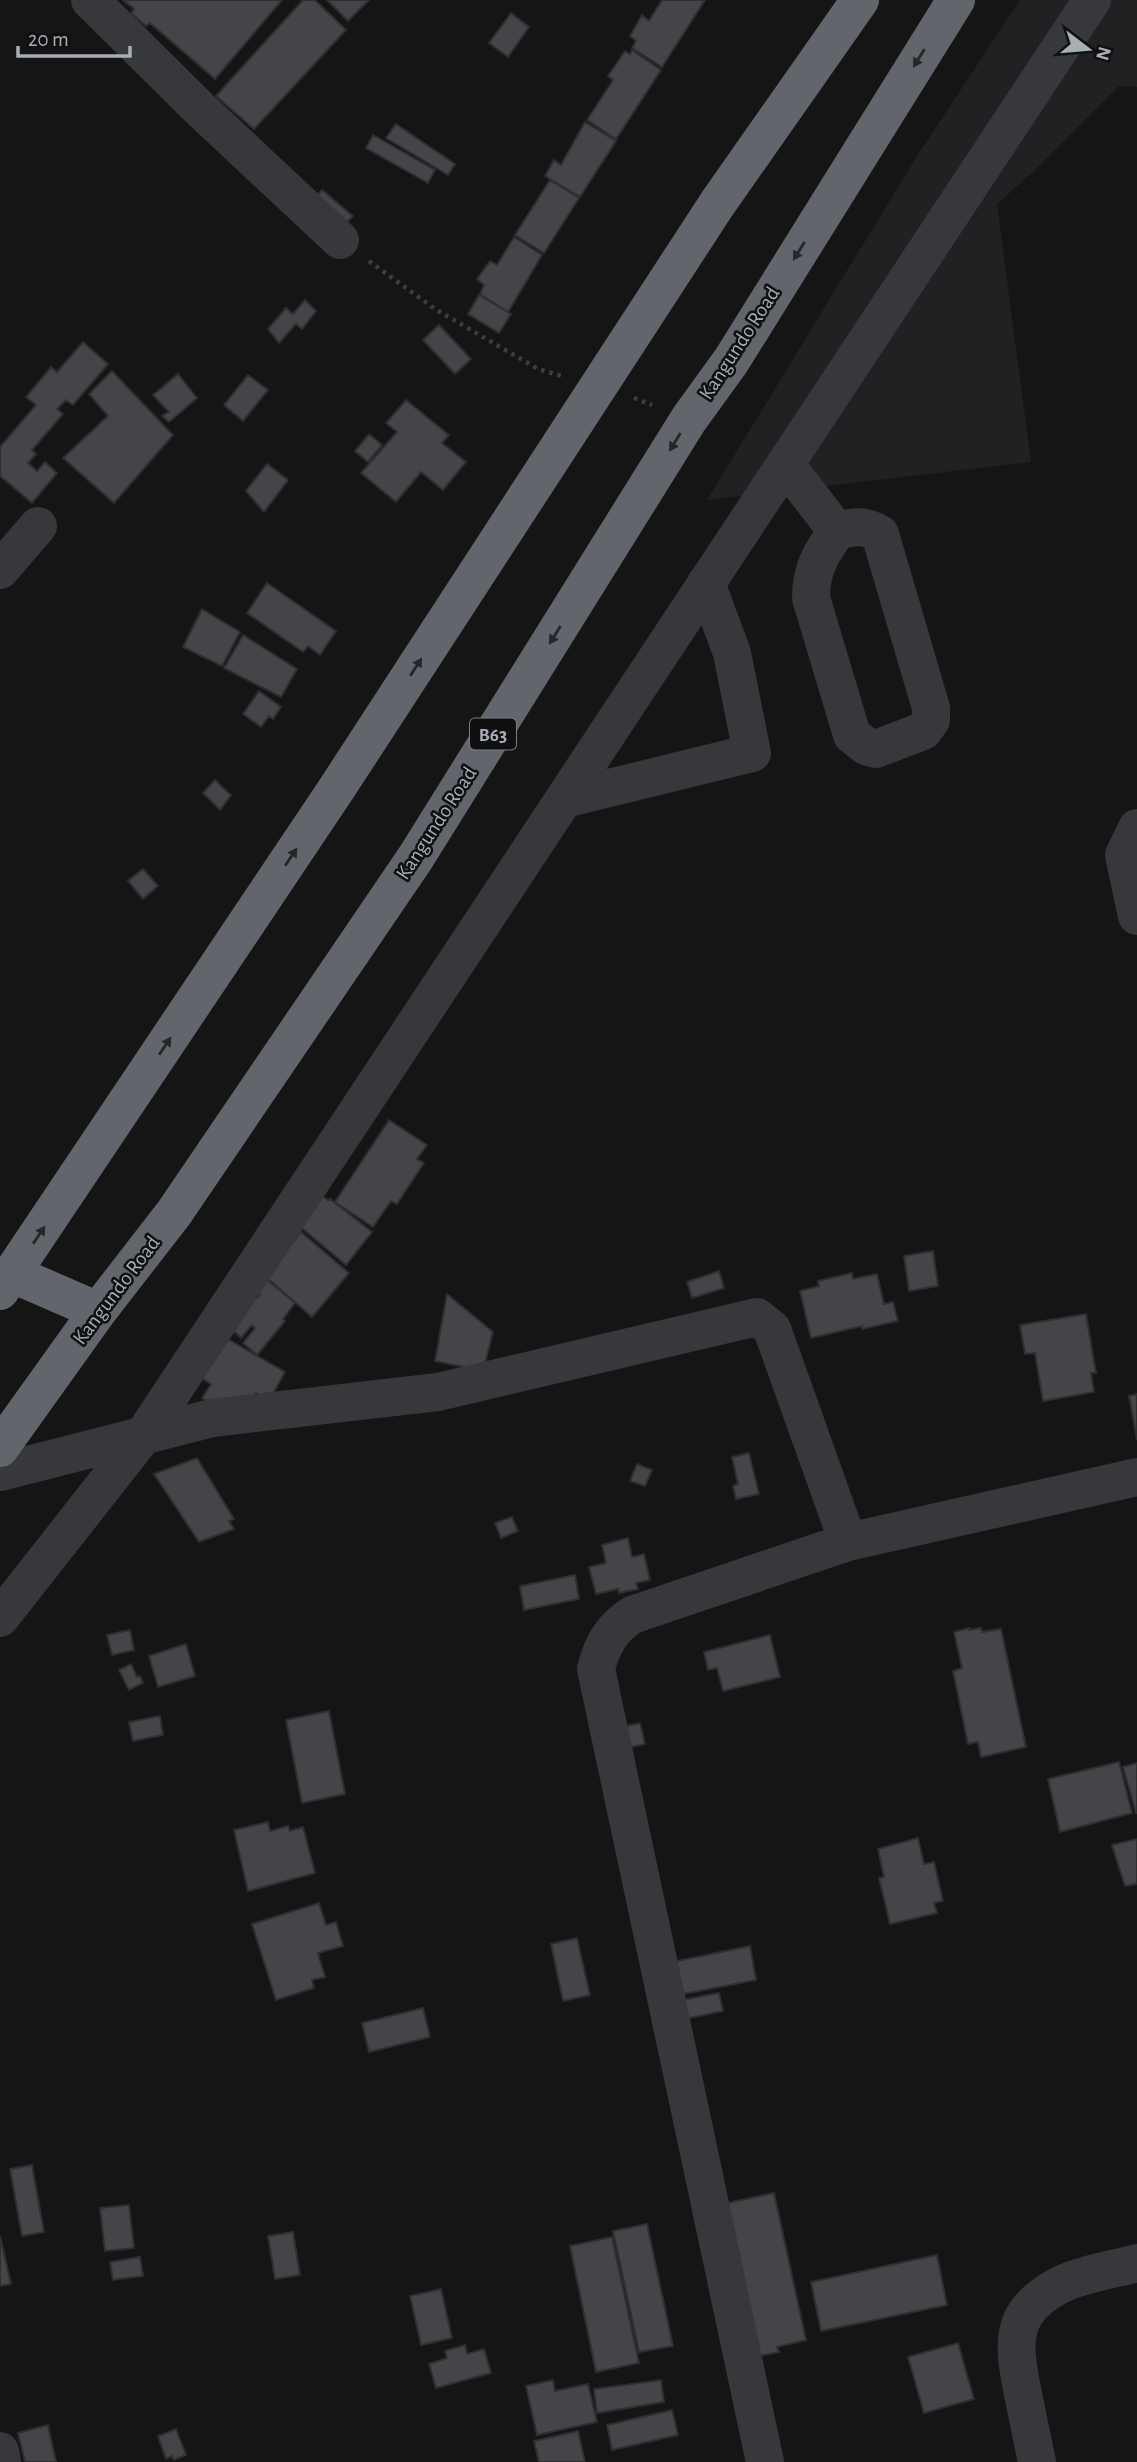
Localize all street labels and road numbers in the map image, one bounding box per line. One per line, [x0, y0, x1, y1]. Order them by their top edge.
street label: Kangundo Road [695, 283, 784, 403]
road number: B63 [470, 719, 516, 750]
street label: Kangundo Road [392, 763, 481, 883]
street label: Kangundo Road [69, 1232, 164, 1348]

